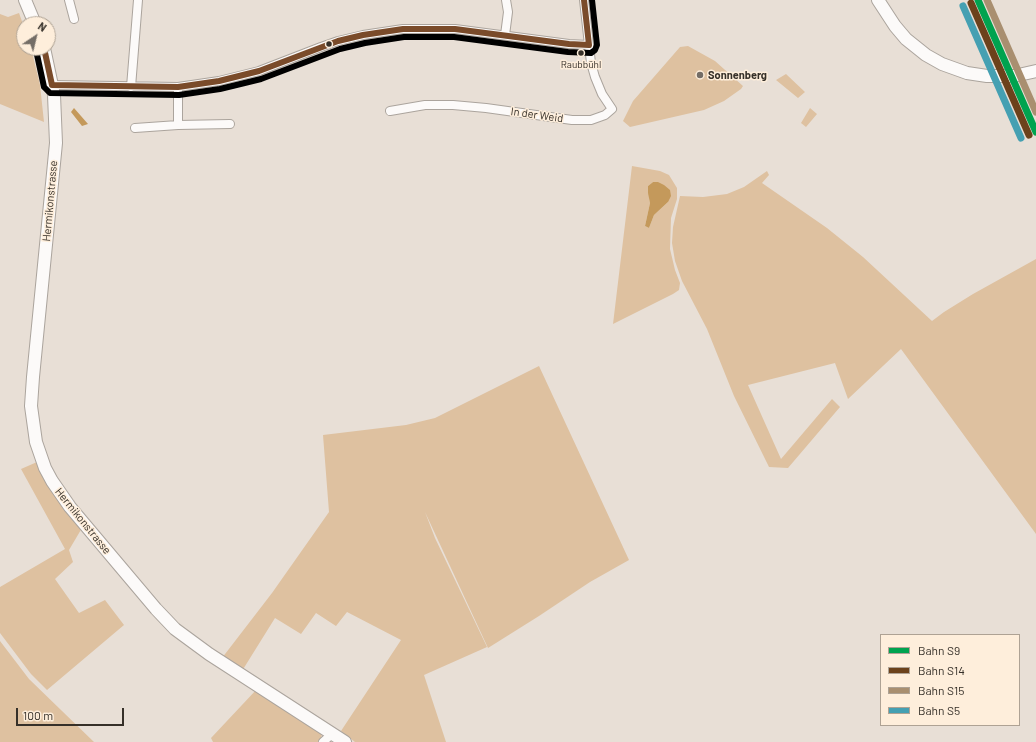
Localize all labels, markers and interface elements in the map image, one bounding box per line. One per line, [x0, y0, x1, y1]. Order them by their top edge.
north arrow [16, 16, 56, 56]
text: N [36, 19, 49, 34]
unlabelled marker [324, 39, 334, 49]
marker: Raubbühl [576, 48, 586, 58]
place label: Raubbühl [561, 59, 601, 71]
place label: Sonnenberg [708, 68, 767, 82]
marker: Sonnenberg [695, 70, 705, 80]
street label: In der Weid [510, 105, 564, 125]
street label: Hermikonstrasse [40, 160, 60, 242]
street label: Hermikonstrasse [52, 485, 114, 557]
legend [880, 634, 1020, 726]
text: Bahn S9 [918, 643, 960, 657]
text: Bahn S14 [918, 663, 965, 677]
text: Bahn S15 [918, 683, 964, 697]
scale bar [18, 700, 126, 726]
text: Bahn S5 [918, 703, 960, 717]
text: 100 m [23, 708, 53, 722]

